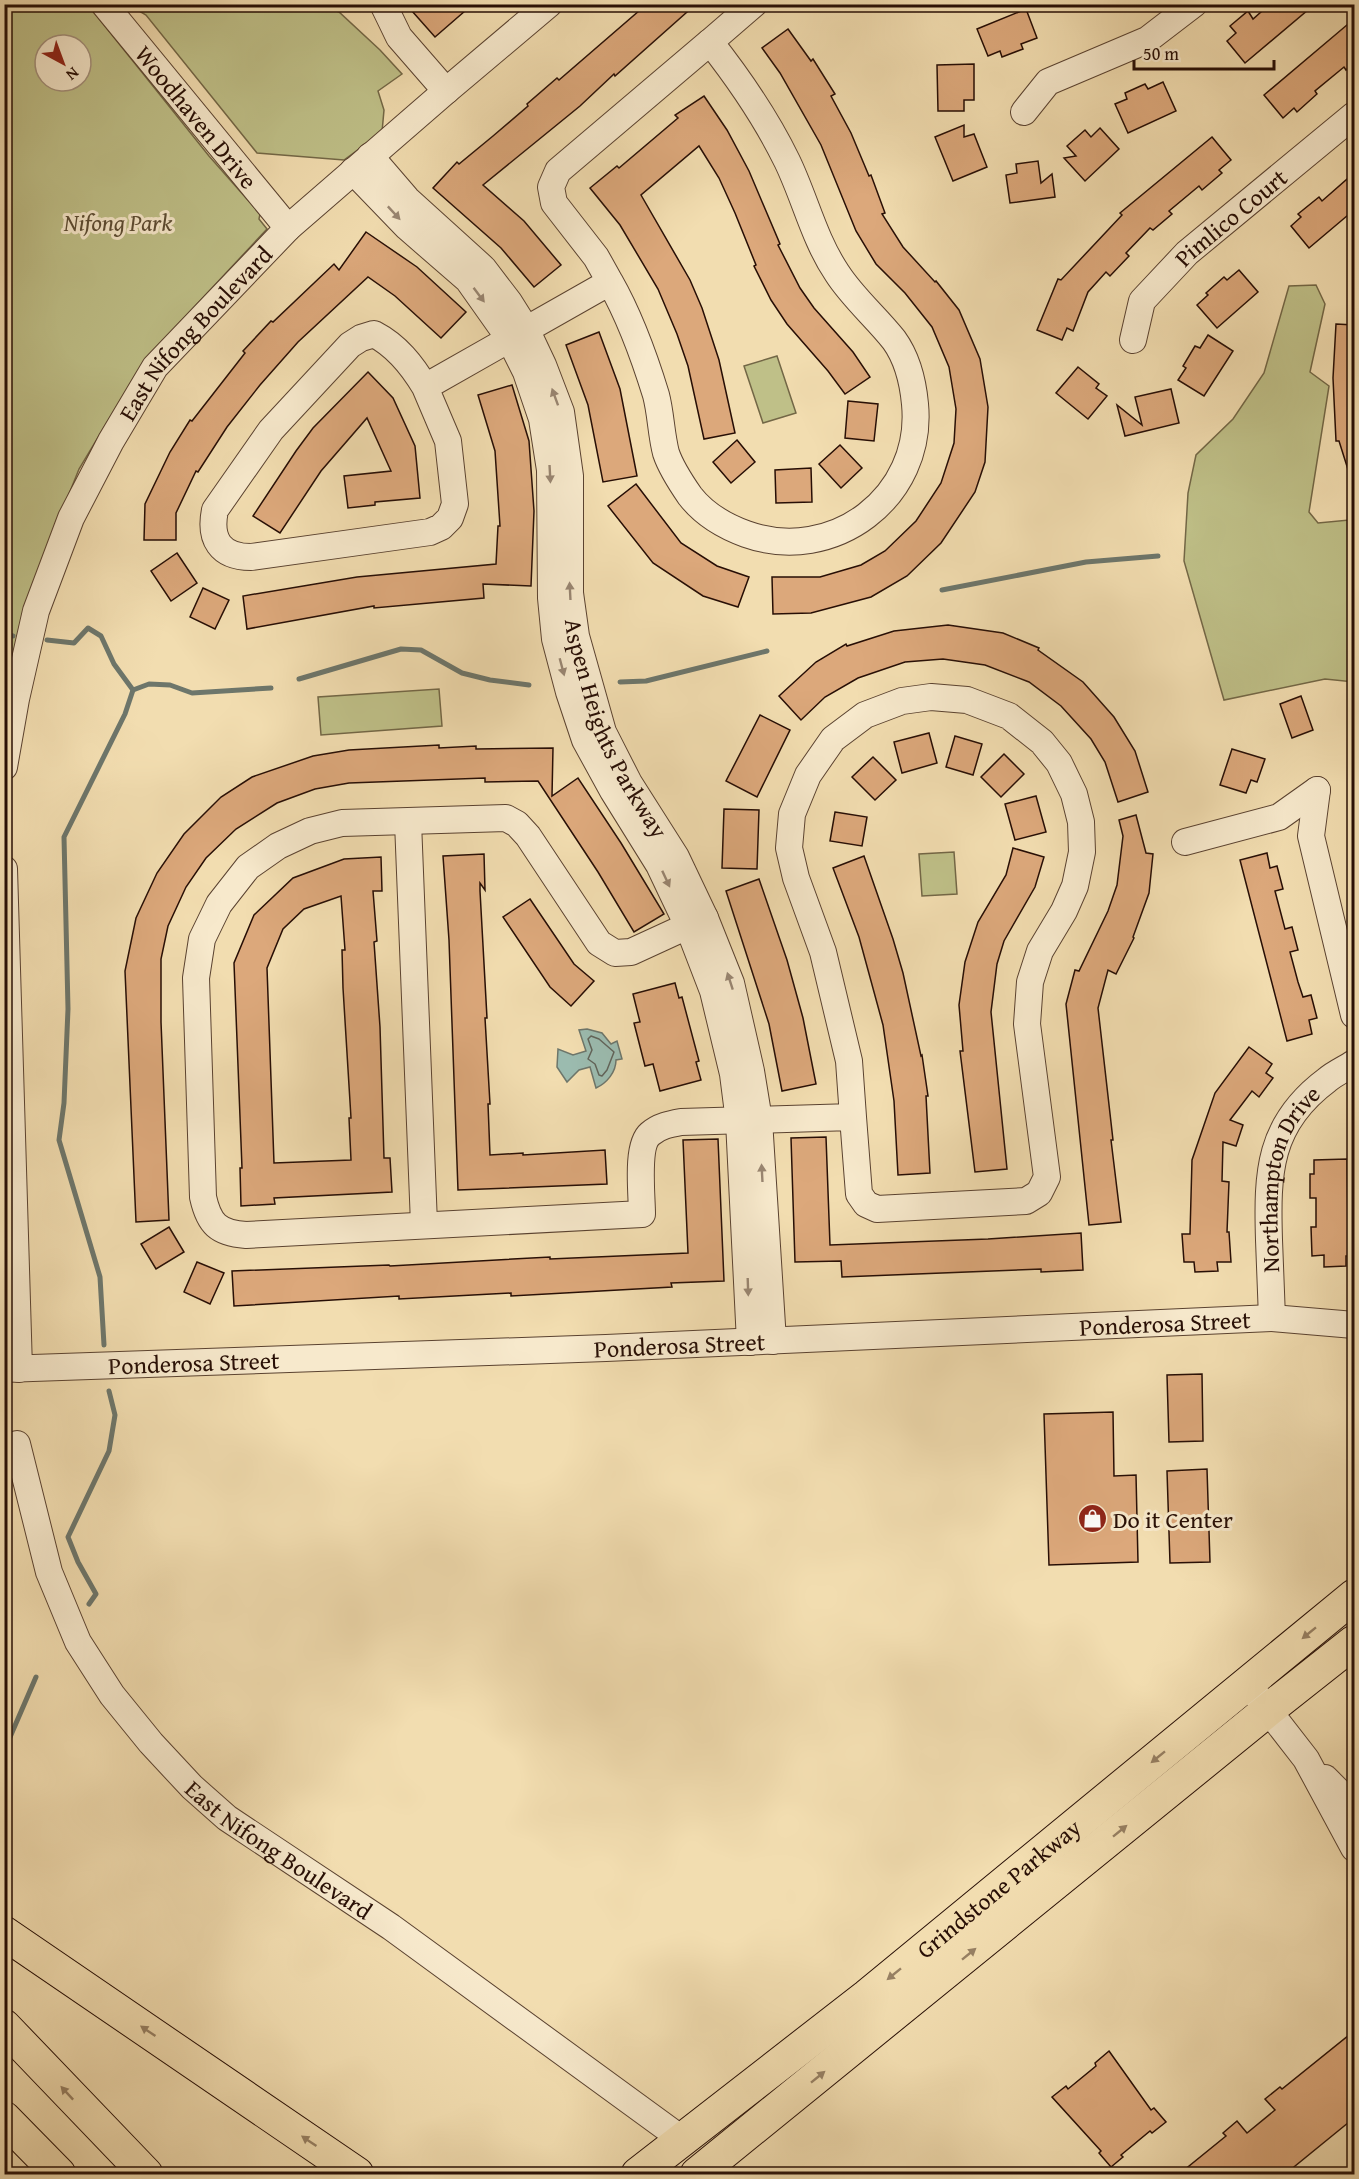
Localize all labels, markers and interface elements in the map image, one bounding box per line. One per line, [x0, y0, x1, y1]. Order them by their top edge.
north arrow [33, 33, 93, 93]
scale bar [1134, 33, 1274, 71]
street label: Woodhaven Drive [127, 37, 266, 196]
text: 50 m [1143, 40, 1179, 67]
text: N [61, 62, 85, 87]
street label: Pimlico Court [1166, 160, 1295, 274]
park label: Nifong Park [63, 205, 172, 240]
one-way arrow [386, 206, 400, 220]
street label: East Nifong Boulevard [110, 237, 280, 427]
one-way arrow [473, 288, 485, 303]
one-way arrow [550, 388, 560, 406]
one-way arrow [545, 464, 554, 483]
one-way arrow [566, 581, 575, 600]
street label: Aspen Heights Parkway [556, 616, 677, 845]
one-way arrow [558, 658, 568, 677]
one-way arrow [661, 871, 670, 888]
one-way arrow [725, 972, 734, 990]
street label: Northampton Drive [1251, 1076, 1327, 1273]
one-way arrow [758, 1163, 767, 1182]
one-way arrow [743, 1278, 752, 1297]
street label: Ponderosa Street [1079, 1301, 1252, 1344]
street label: Ponderosa Street [593, 1323, 766, 1366]
street label: Ponderosa Street [108, 1342, 281, 1383]
place label: Do it Center [1113, 1502, 1233, 1537]
shop icon: Do it Center [1076, 1503, 1108, 1535]
one-way arrow [1302, 1626, 1317, 1639]
one-way arrow [1150, 1750, 1166, 1763]
street label: East Nifong Boulevard [178, 1771, 380, 1928]
street label: Grindstone Parkway [909, 1810, 1088, 1966]
one-way arrow [1112, 1824, 1128, 1837]
one-way arrow [961, 1948, 976, 1961]
one-way arrow [887, 1967, 902, 1980]
one-way arrow [140, 2026, 156, 2037]
one-way arrow [810, 2071, 825, 2084]
one-way arrow [61, 2087, 75, 2101]
one-way arrow [301, 2135, 317, 2147]

